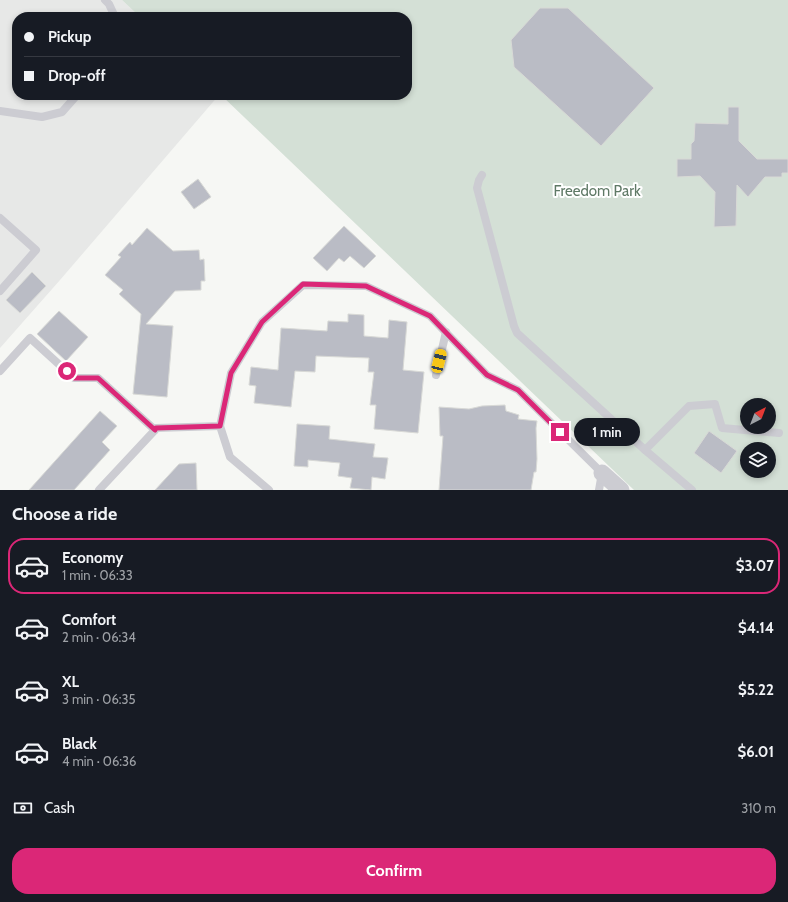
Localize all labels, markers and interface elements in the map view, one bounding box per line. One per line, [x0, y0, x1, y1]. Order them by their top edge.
text: Pickup [48, 28, 91, 46]
text: Drop-off [48, 67, 106, 85]
park label: Freedom Park [553, 182, 641, 200]
car [430, 348, 448, 374]
route start [58, 362, 76, 380]
north arrow [740, 398, 776, 434]
map controls [740, 398, 776, 478]
callout: 1 min [574, 418, 640, 446]
route end [551, 423, 569, 441]
text: 1 min [592, 424, 622, 440]
button: layers [740, 442, 776, 478]
text: Choose a ride [12, 503, 117, 525]
icon: car [14, 548, 50, 584]
text: Economy [62, 549, 123, 567]
text: $3.07 [736, 557, 774, 575]
text: 1 min · 06:33 [62, 567, 133, 583]
icon: car [14, 610, 50, 646]
text: Comfort [62, 611, 116, 629]
text: $4.14 [738, 619, 774, 637]
text: 2 min · 06:34 [62, 629, 136, 645]
icon: car [14, 672, 50, 708]
text: XL [62, 673, 79, 691]
text: $5.22 [738, 681, 774, 699]
text: 3 min · 06:35 [62, 691, 136, 707]
icon: car [14, 734, 50, 770]
text: Black [62, 735, 97, 753]
text: $6.01 [738, 743, 774, 761]
text: 4 min · 06:36 [62, 753, 136, 769]
icon: cash [12, 797, 34, 819]
text: Cash [44, 799, 75, 817]
text: 310 m [741, 800, 776, 816]
button: Confirm [12, 848, 776, 894]

